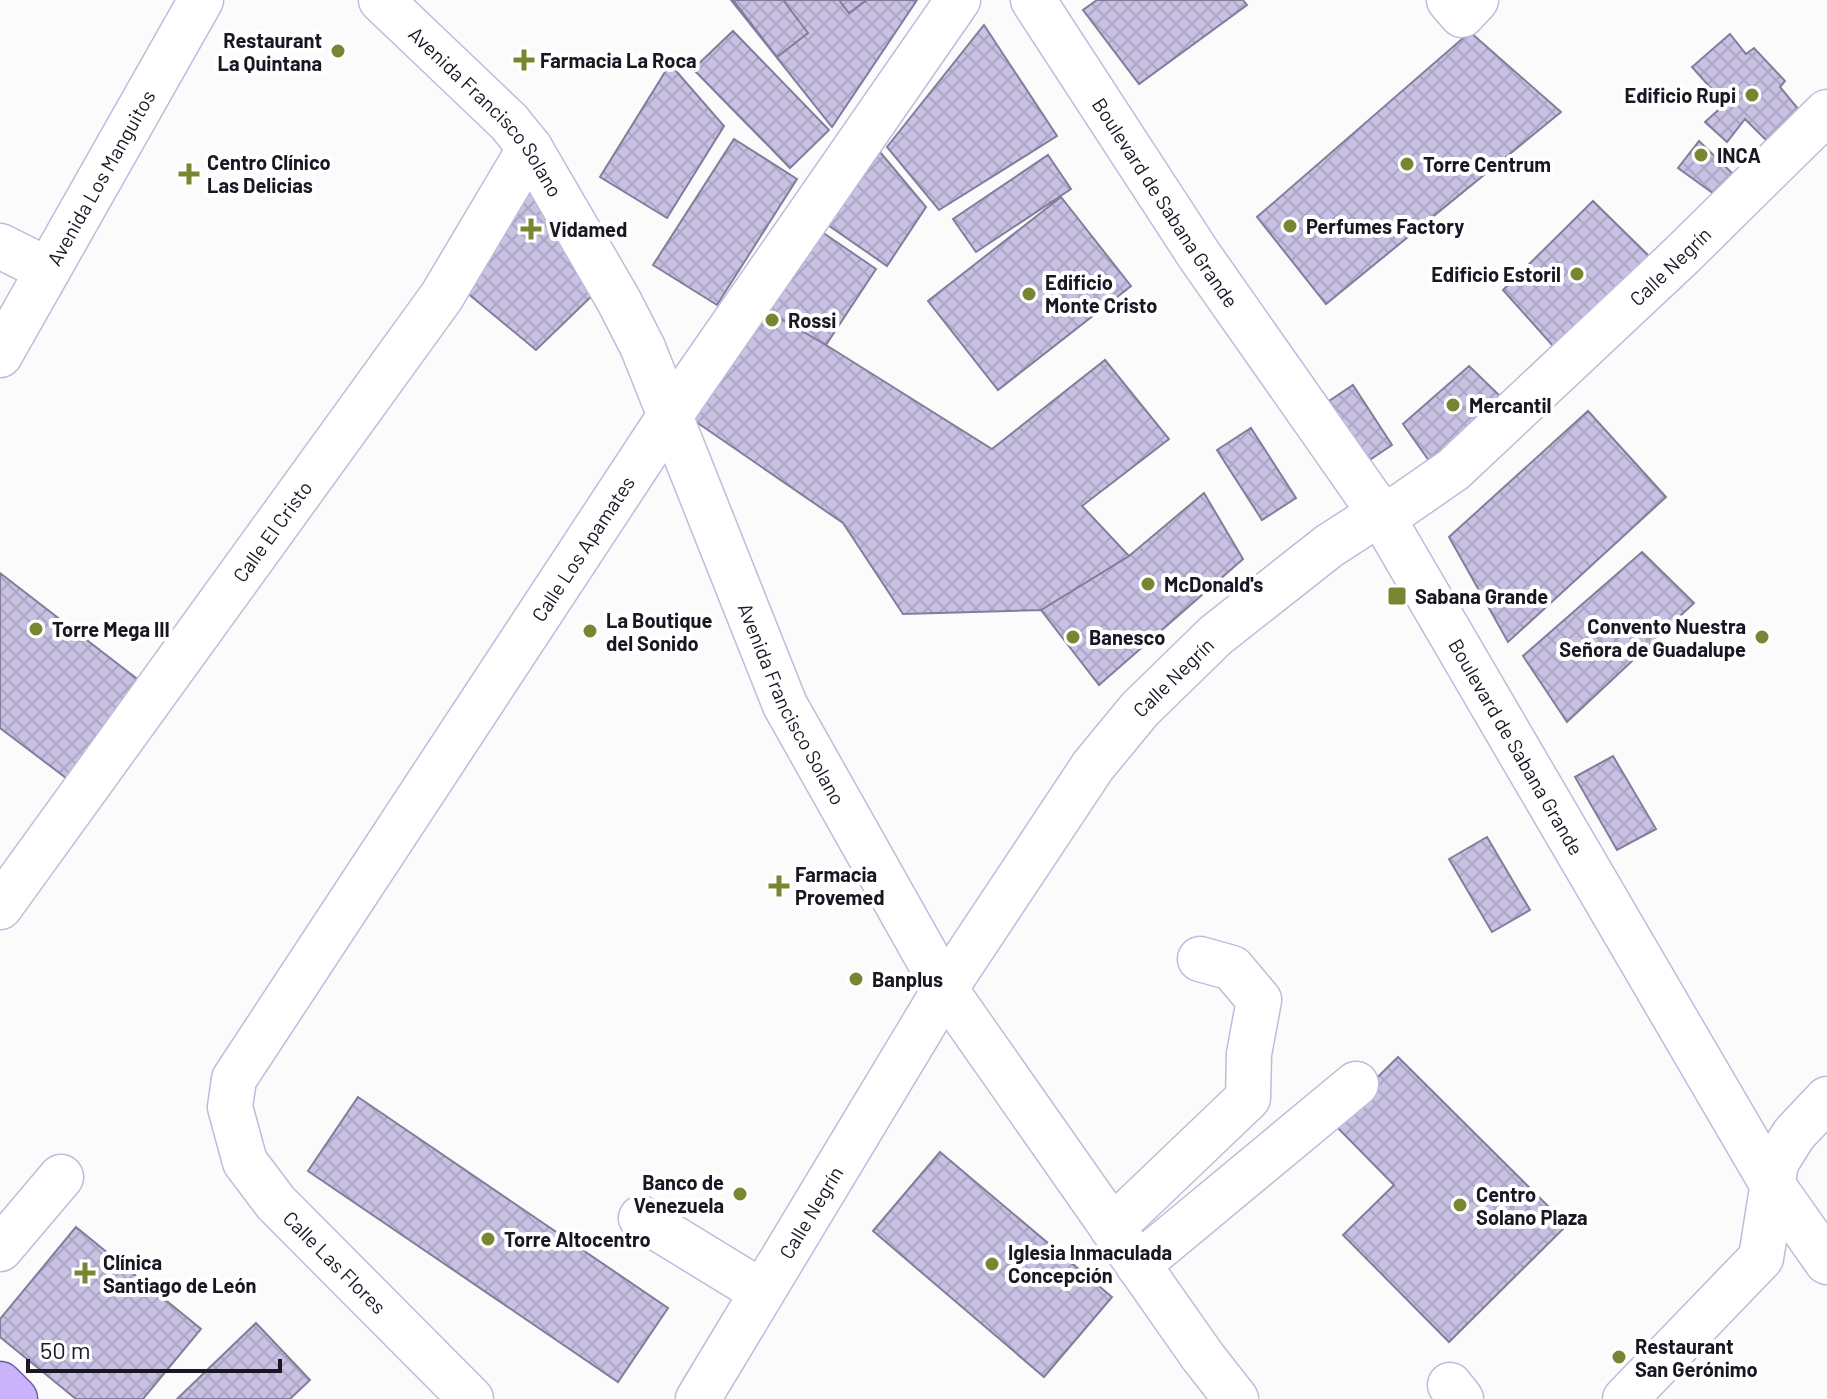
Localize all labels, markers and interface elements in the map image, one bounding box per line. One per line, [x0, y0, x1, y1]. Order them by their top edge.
street label: Avenida Francisco Solano [404, 21, 568, 201]
place label: Restaurant La Quintana [218, 28, 322, 75]
marker: Restaurant La Quintana [329, 42, 347, 60]
place label: Farmacia La Roca [540, 48, 697, 72]
marker: Farmacia La Roca [515, 51, 533, 69]
place label: Edificio Rupi [1624, 83, 1736, 107]
street label: Avenida Los Manguitos [41, 86, 160, 269]
marker: Edificio Rupi [1743, 86, 1761, 104]
street label: Boulevard de Sabana Grande [1088, 93, 1244, 312]
place label: INCA [1717, 143, 1761, 167]
marker: INCA [1692, 146, 1710, 164]
place label: Centro Clínico Las Delicias [207, 150, 331, 197]
place label: Torre Centrum [1423, 152, 1551, 176]
marker: Torre Centrum [1398, 155, 1416, 173]
marker: Centro Clínico Las Delicias [178, 163, 200, 185]
place label: Perfumes Factory [1306, 214, 1464, 238]
place label: Vidamed [549, 217, 627, 241]
marker: Perfumes Factory [1281, 217, 1299, 235]
marker: Vidamed [520, 218, 542, 240]
street label: Calle Negrín [1624, 222, 1716, 310]
place label: Edificio Estoril [1431, 262, 1561, 286]
marker: Edificio Estoril [1568, 265, 1586, 283]
place label: Edificio Monte Cristo [1045, 270, 1157, 317]
marker: Edificio Monte Cristo [1020, 285, 1038, 303]
place label: Rossi [788, 308, 836, 332]
marker: Rossi [763, 311, 781, 329]
place label: Mercantil [1469, 393, 1551, 417]
marker: Mercantil [1444, 396, 1462, 414]
street label: Calle Los Apamates [526, 471, 639, 626]
street label: Calle El Cristo [227, 476, 317, 586]
place label: McDonald's [1164, 572, 1263, 596]
marker: McDonald's [1139, 575, 1157, 593]
place label: Sabana Grande [1415, 584, 1548, 608]
marker: Sabana Grande [1386, 585, 1408, 607]
street label: Avenida Francisco Solano [734, 599, 851, 809]
place label: La Boutique del Sonido [606, 608, 712, 655]
place label: Convento Nuestra Señora de Guadalupe [1559, 614, 1746, 661]
place label: Torre Mega III [52, 617, 170, 641]
marker: Torre Mega III [27, 620, 45, 638]
marker: La Boutique del Sonido [581, 622, 599, 640]
place label: Banesco [1089, 625, 1165, 649]
marker: Banesco [1064, 628, 1082, 646]
marker: Convento Nuestra Señora de Guadalupe [1753, 628, 1771, 646]
street label: Calle Negrín [1127, 632, 1218, 722]
street label: Boulevard de Sabana Grande [1444, 634, 1589, 859]
place label: Farmacia Provemed [795, 862, 884, 909]
marker: Farmacia Provemed [770, 877, 788, 895]
place label: Banplus [872, 967, 943, 991]
marker: Banplus [847, 970, 865, 988]
street label: Calle Negrín [774, 1162, 847, 1263]
place label: Banco de Venezuela [634, 1170, 724, 1217]
place label: Centro Solano Plaza [1476, 1182, 1588, 1229]
marker: Banco de Venezuela [731, 1185, 749, 1203]
marker: Centro Solano Plaza [1451, 1196, 1469, 1214]
street label: Calle Las Flores [279, 1206, 391, 1318]
place label: Torre Altocentro [504, 1227, 651, 1251]
marker: Torre Altocentro [479, 1230, 497, 1248]
place label: Iglesia Inmaculada Concepción [1008, 1240, 1172, 1287]
place label: Clínica Santiago de León [103, 1250, 256, 1297]
marker: Iglesia Inmaculada Concepción [983, 1255, 1001, 1273]
marker: Clínica Santiago de León [74, 1262, 96, 1284]
scale bar [28, 1323, 280, 1373]
place label: Restaurant San Gerónimo [1635, 1334, 1758, 1381]
text: 50 m [40, 1335, 91, 1364]
marker: Restaurant San Gerónimo [1610, 1348, 1628, 1366]

